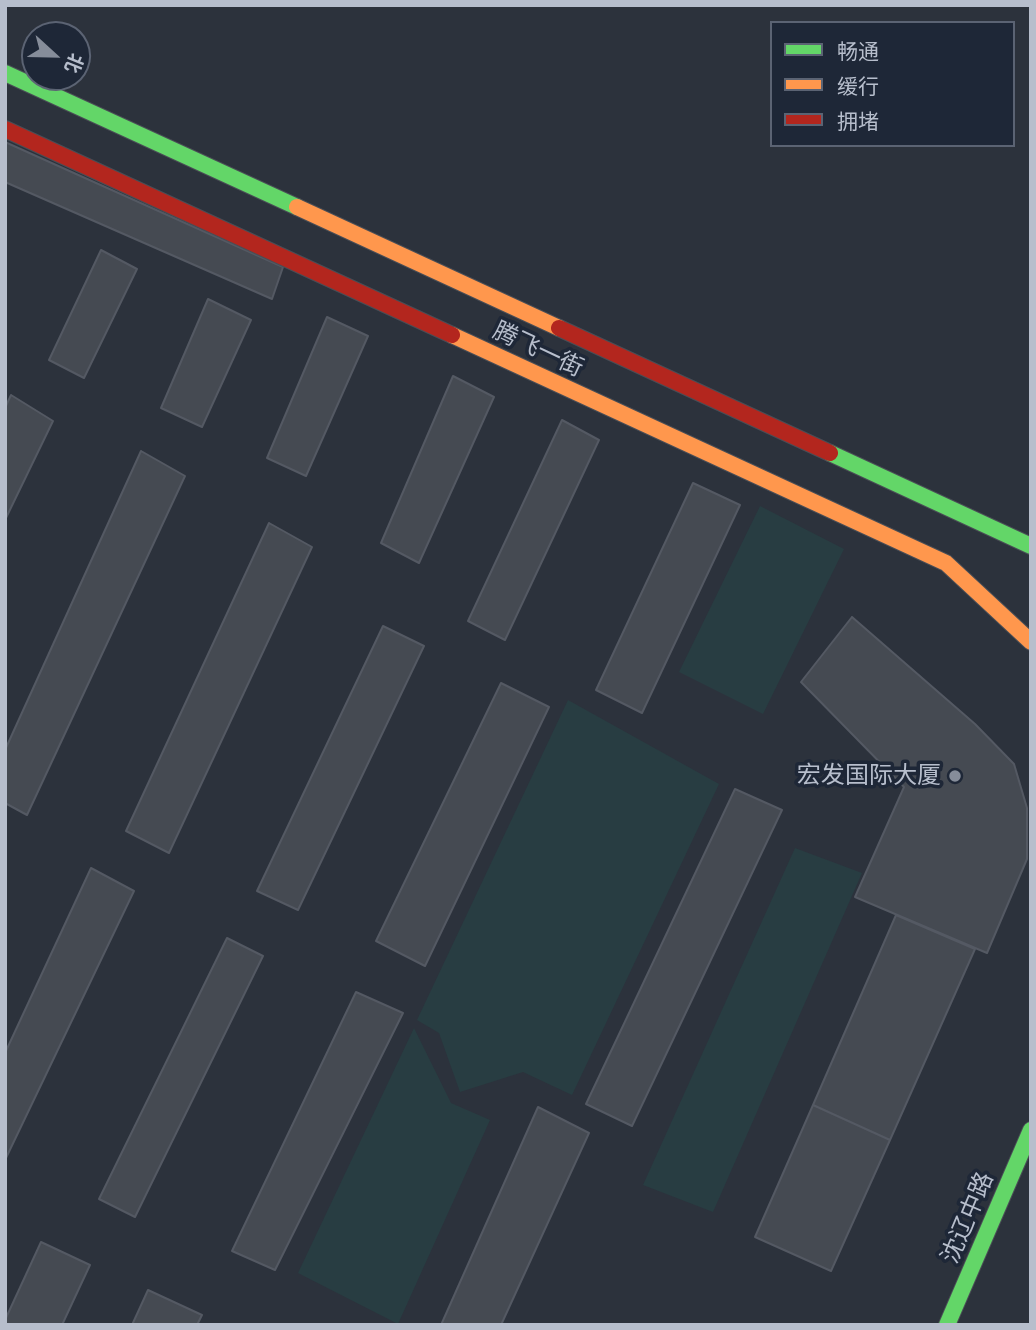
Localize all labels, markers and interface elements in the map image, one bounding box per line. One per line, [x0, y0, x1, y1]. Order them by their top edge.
north arrow [21, 21, 91, 91]
legend [770, 21, 1015, 147]
text: 畅通 [837, 39, 879, 64]
text: 北 [60, 50, 88, 76]
text: 缓行 [837, 74, 879, 99]
text: 拥堵 [837, 109, 879, 134]
street label: 腾飞一街 [488, 317, 588, 383]
place label: 宏发国际大厦 [797, 762, 941, 790]
marker: 宏发国际大厦 [947, 768, 963, 784]
street label: 沈辽中路 [936, 1168, 1000, 1268]

